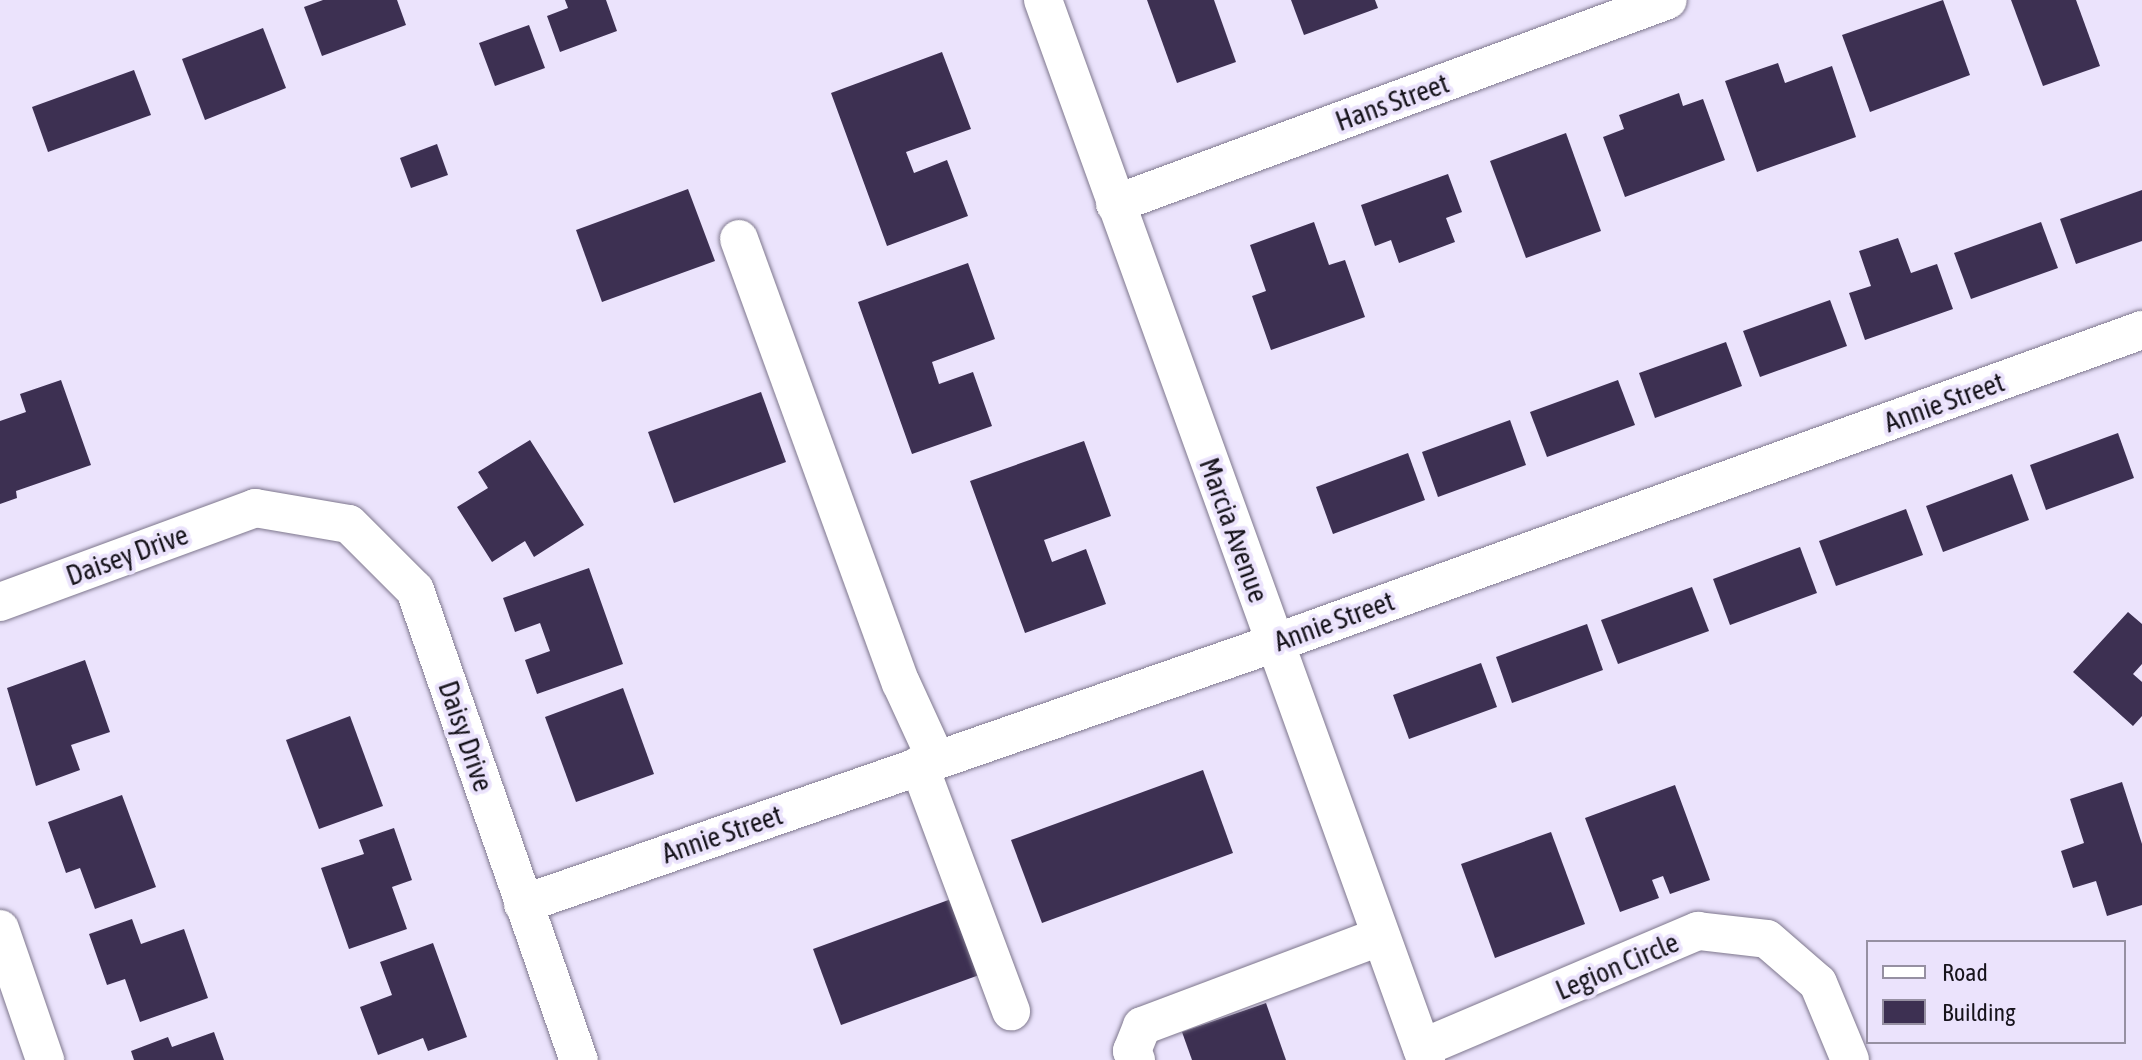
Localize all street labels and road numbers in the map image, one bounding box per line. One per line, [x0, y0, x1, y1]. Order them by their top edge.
street label: Hans Street [1331, 66, 1453, 138]
street label: Annie Street [1879, 365, 2009, 439]
street label: Marcia Avenue [1192, 453, 1276, 607]
street label: Daisey Drive [62, 517, 192, 593]
street label: Annie Street [1269, 584, 1399, 658]
street label: Daisy Drive [431, 676, 501, 796]
street label: Annie Street [657, 798, 787, 870]
street label: Legion Circle [1551, 925, 1683, 1007]

